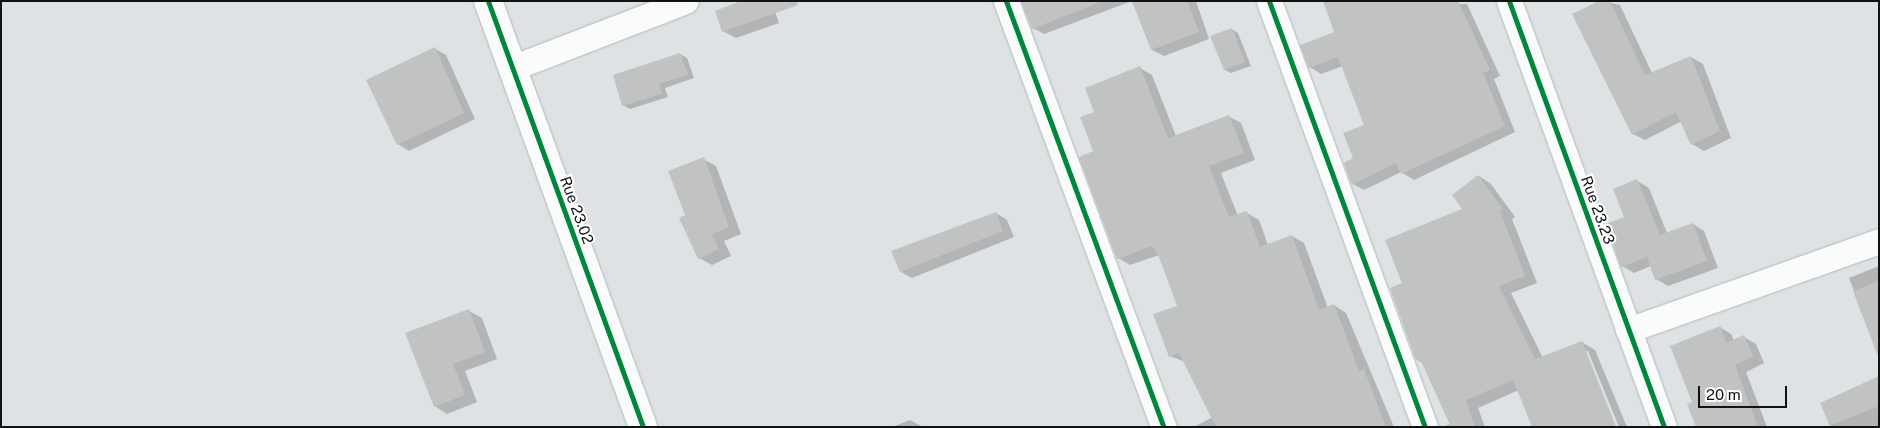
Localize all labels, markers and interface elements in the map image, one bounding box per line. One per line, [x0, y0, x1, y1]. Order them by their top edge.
street label: Rue 23.23 [1577, 173, 1619, 247]
street label: Rue 23.02 [556, 174, 598, 246]
scale bar [1700, 376, 1789, 408]
text: 20 m [1706, 386, 1741, 403]

